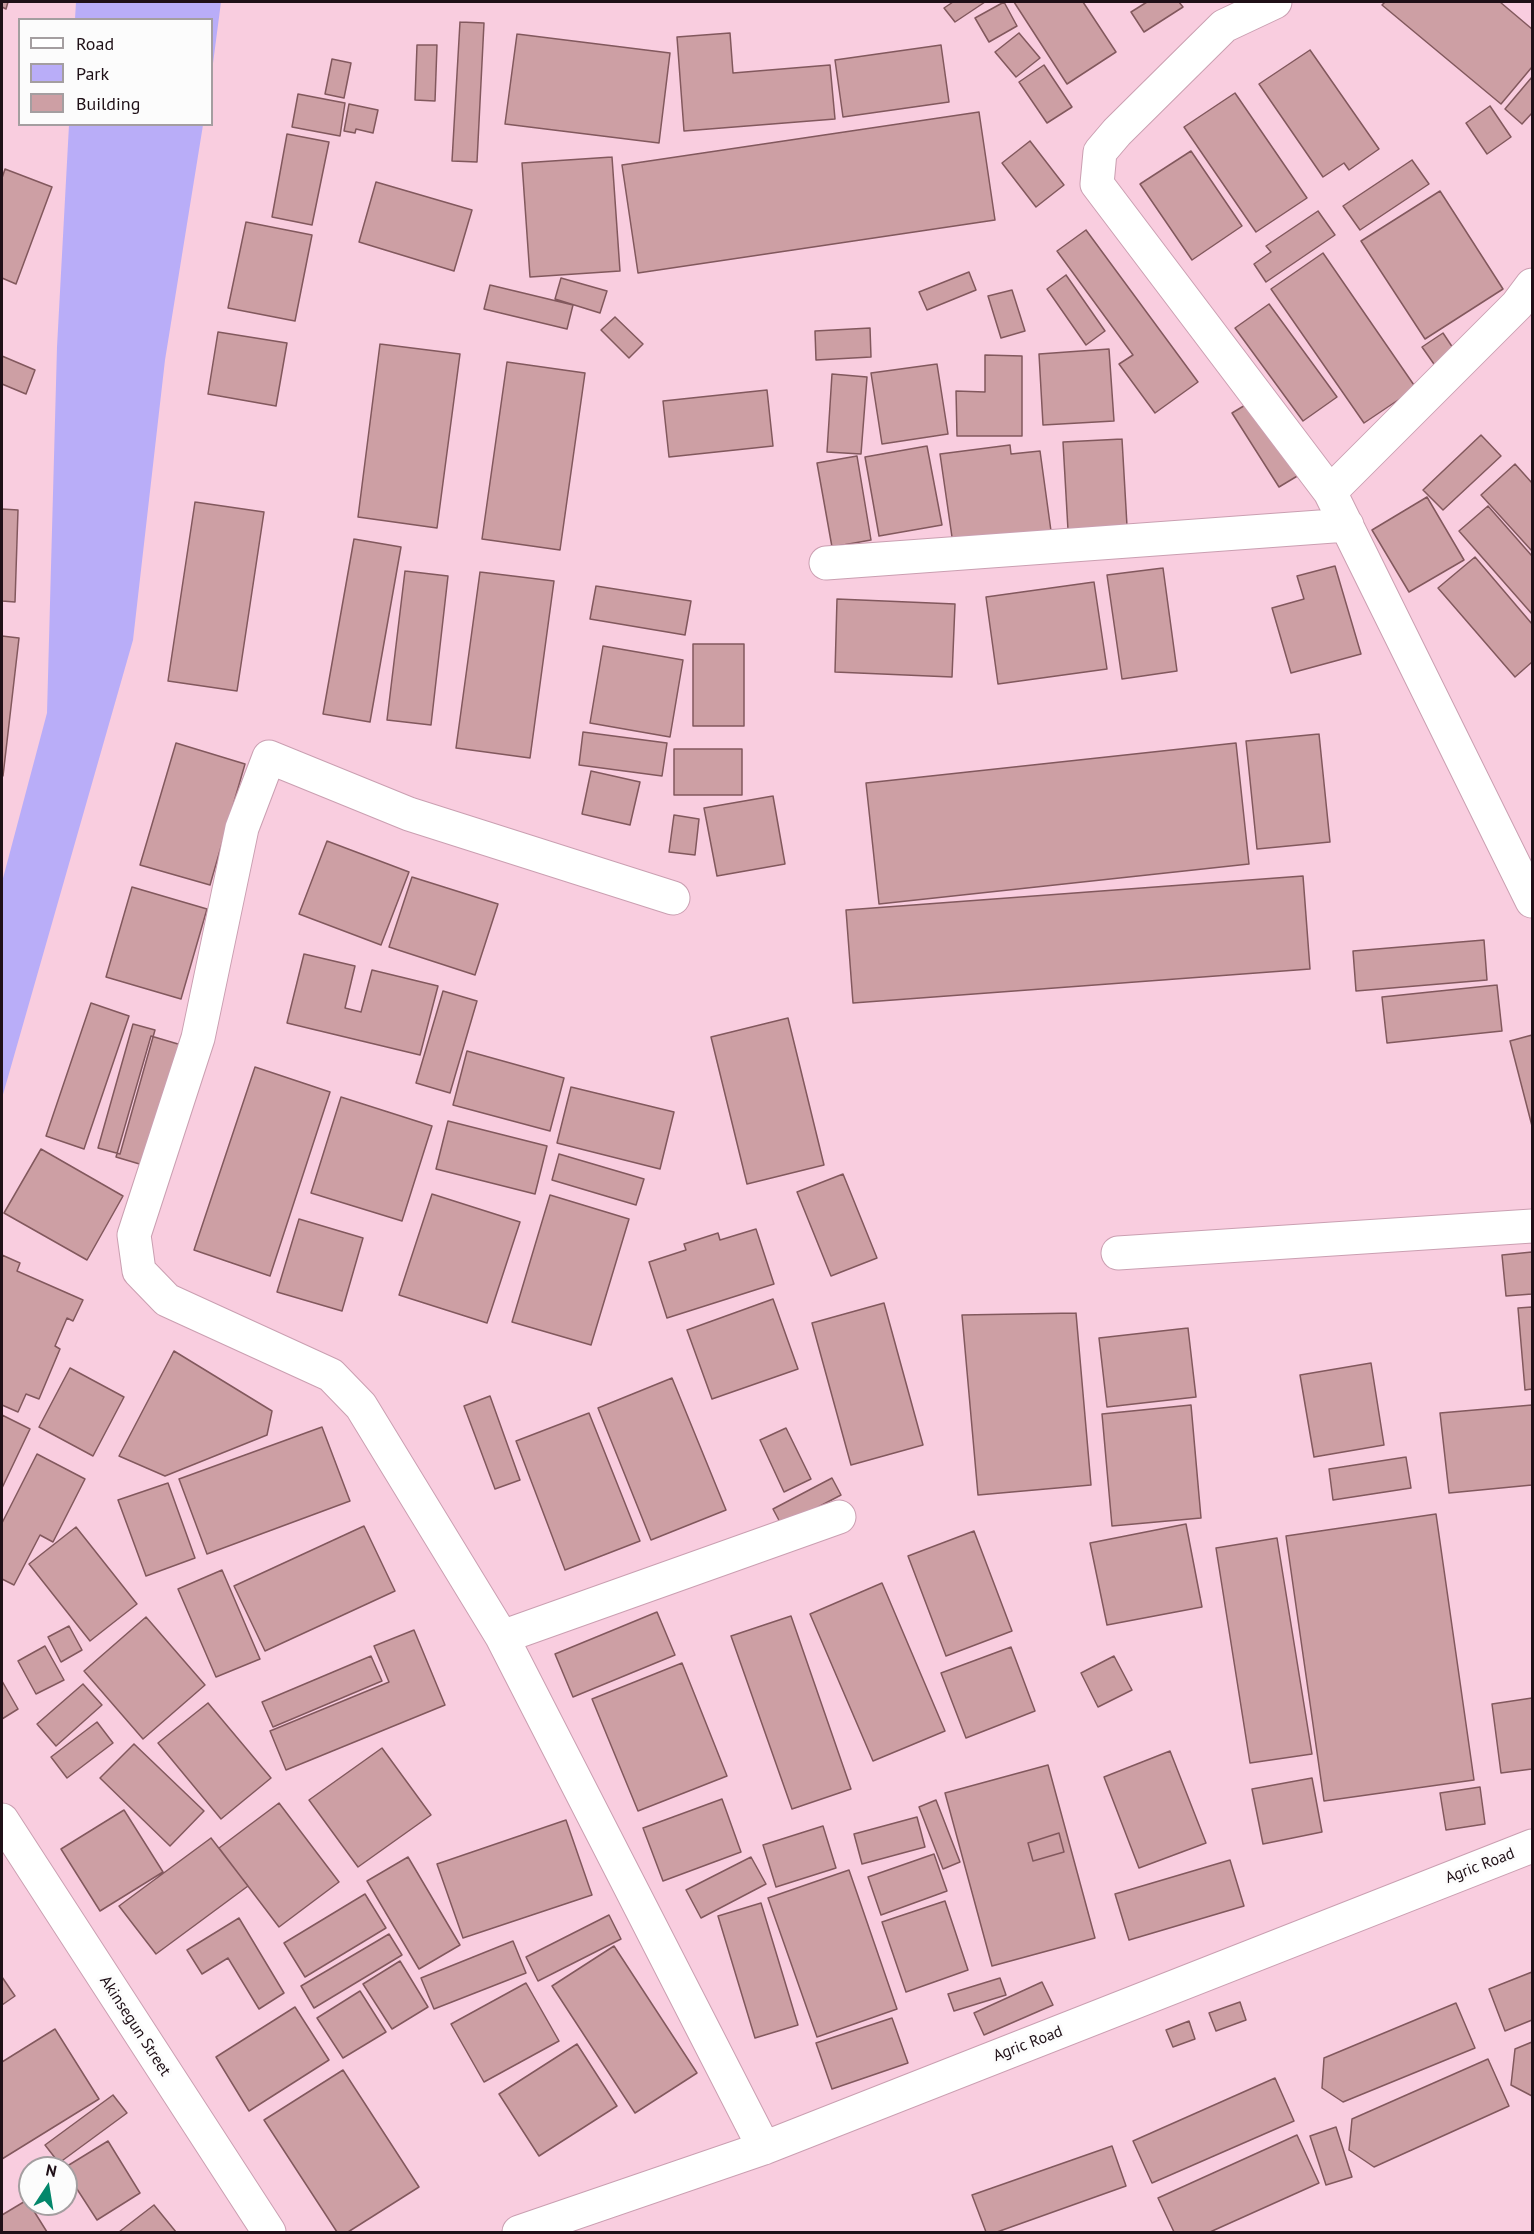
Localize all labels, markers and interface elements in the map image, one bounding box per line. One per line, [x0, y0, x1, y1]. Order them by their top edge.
legend [18, 18, 213, 126]
text: Road [76, 32, 114, 55]
text: Park [76, 62, 109, 85]
text: Building [76, 92, 140, 115]
street label: Agric Road [1443, 1844, 1517, 1888]
street label: Akinsegun Street [95, 1972, 175, 2080]
street label: Agric Road [991, 2022, 1065, 2066]
north arrow [18, 2156, 78, 2216]
text: N [44, 2159, 59, 2181]

